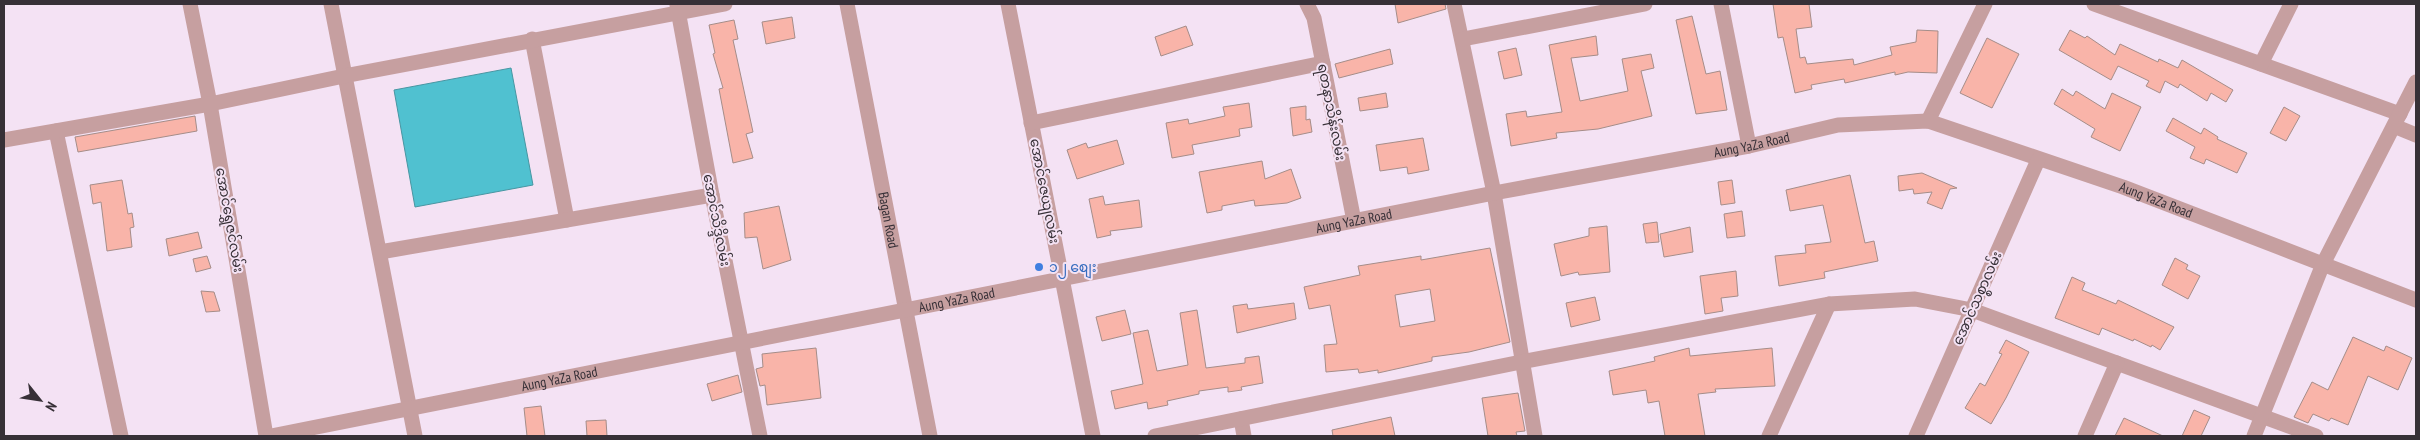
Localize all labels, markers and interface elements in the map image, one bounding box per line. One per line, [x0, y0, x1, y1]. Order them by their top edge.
street label: ရတနာသိန်းလမ်း [1311, 62, 1351, 163]
street label: Aung YaZa Road [1712, 128, 1791, 161]
street label: အောင်ဇေယျလမ်း [1023, 137, 1065, 246]
street label: အောင်ရွှေဇင်လမ်း [209, 166, 249, 274]
street label: အောင်သိဒ္ဒိလမ်း [696, 172, 736, 268]
street label: Aung YaZa Road [2117, 177, 2195, 222]
street label: Bagan Road [874, 190, 903, 250]
street label: Aung YaZa Road [1314, 205, 1393, 237]
street label: အောင်သစ္စာလမ်း [1947, 248, 2009, 349]
place label: ၁၂ စျေး [1049, 258, 1097, 279]
marker: ၁၂ စျေး [1033, 261, 1045, 273]
street label: Aung YaZa Road [917, 283, 996, 316]
street label: Aung YaZa Road [520, 362, 599, 395]
north arrow [15, 375, 65, 425]
text: N [42, 399, 61, 414]

